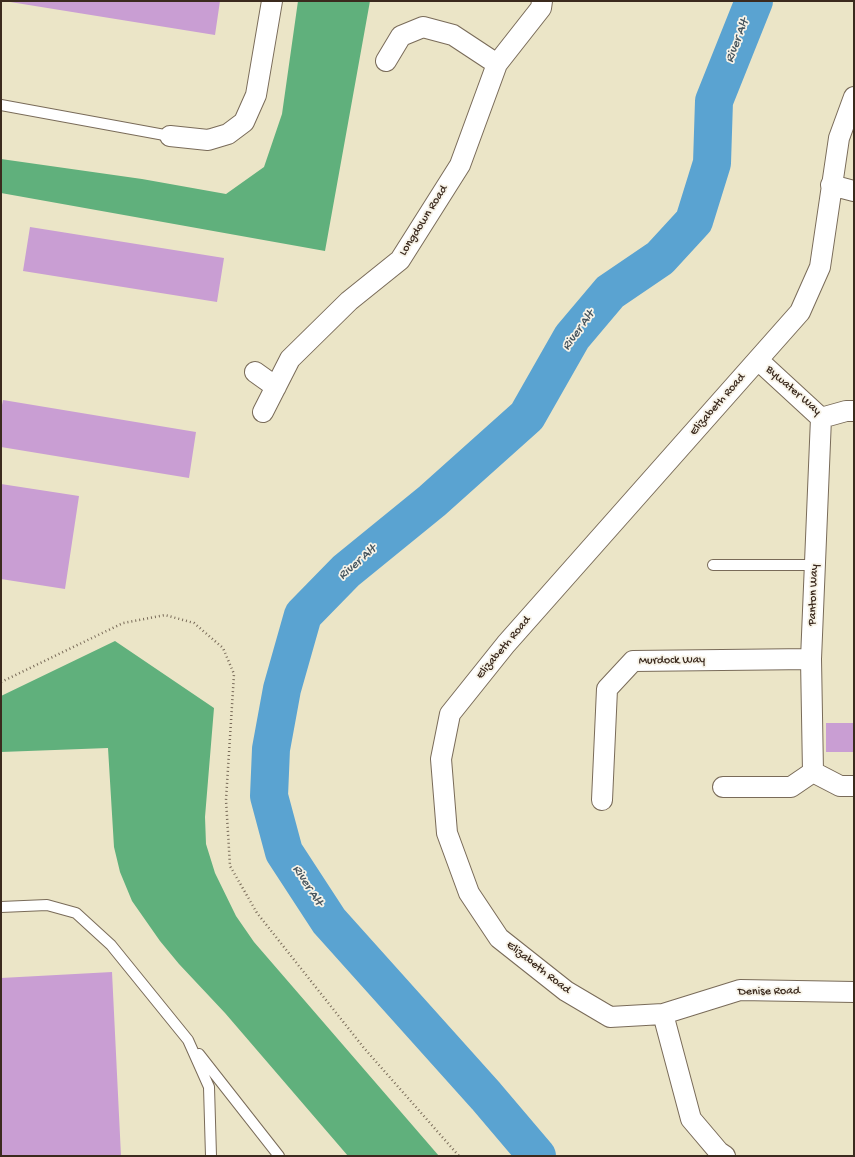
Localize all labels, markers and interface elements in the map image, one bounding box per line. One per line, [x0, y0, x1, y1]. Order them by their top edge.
water label: River Alt [723, 17, 753, 65]
street label: Longdown Road [397, 183, 451, 259]
water label: River Alt [559, 308, 599, 354]
street label: Bywater Way [762, 363, 824, 419]
street label: Elizabeth Road [687, 371, 749, 439]
water label: River Alt [336, 542, 380, 584]
street label: Panton Way [806, 564, 822, 626]
street label: Elizabeth Road [474, 614, 534, 682]
street label: Murdock Way [639, 653, 705, 669]
water label: River Alt [288, 863, 326, 909]
street label: Elizabeth Road [503, 938, 573, 998]
street label: Denise Road [738, 984, 800, 1000]

